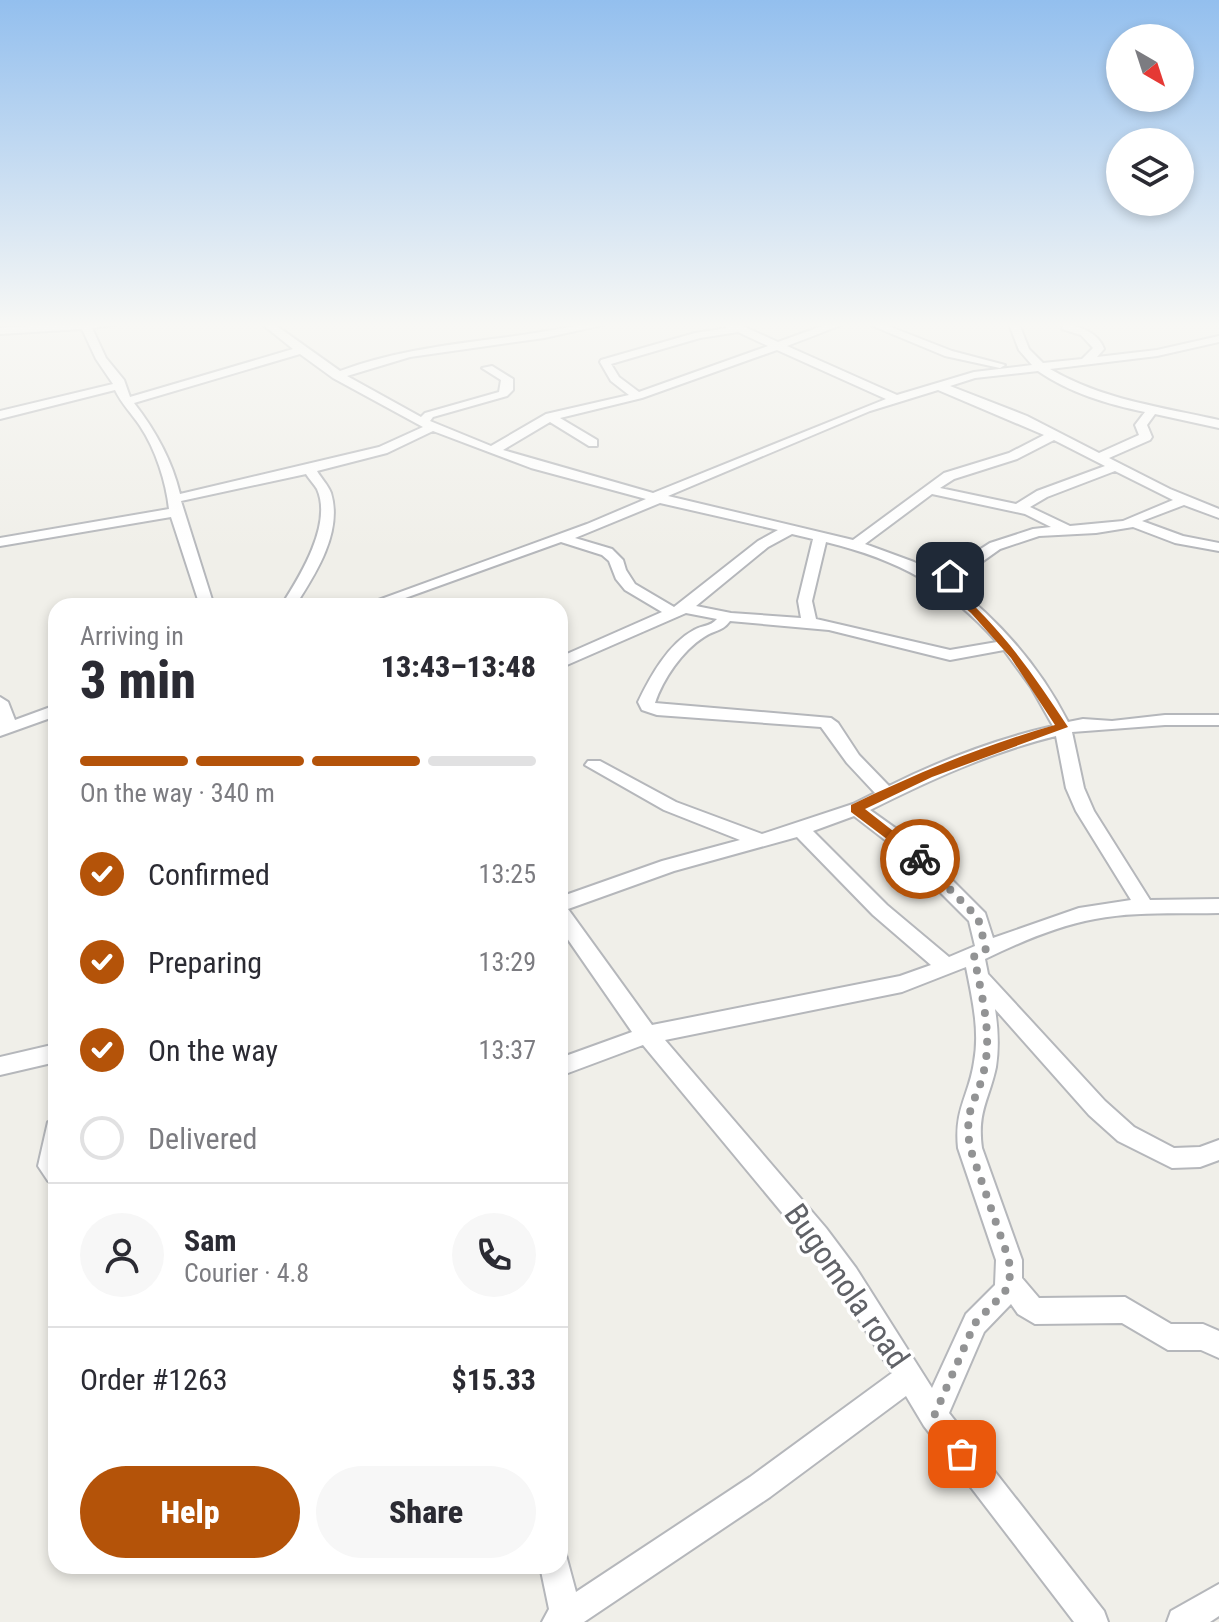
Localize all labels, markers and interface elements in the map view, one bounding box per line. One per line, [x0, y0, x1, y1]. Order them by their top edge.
north arrow [1106, 24, 1194, 112]
map controls [1106, 24, 1194, 216]
button: layers [1106, 128, 1194, 216]
pin [916, 542, 984, 610]
icon: home [928, 554, 972, 598]
text: Arriving in [80, 621, 184, 651]
text: 13:43–13:48 [381, 649, 536, 684]
text: 3 min [80, 650, 196, 711]
text: On the way · 340 m [80, 778, 275, 808]
courier [880, 819, 960, 899]
icon: bike [898, 837, 942, 881]
icon: check [80, 852, 124, 896]
text: Confirmed [148, 857, 270, 892]
text: 13:25 [479, 859, 536, 889]
icon: check [80, 940, 124, 984]
text: Preparing [148, 945, 262, 980]
text: 13:29 [479, 947, 536, 977]
icon: check [80, 1028, 124, 1072]
text: On the way [148, 1033, 278, 1068]
text: 13:37 [479, 1035, 536, 1065]
text: Delivered [148, 1121, 257, 1156]
street label: Bugomola road [776, 1197, 918, 1375]
button: person [80, 1213, 164, 1297]
button: phone [452, 1213, 536, 1297]
text: Sam [184, 1223, 237, 1258]
text: Courier · 4.8 [184, 1258, 309, 1288]
text: Order #1263 [80, 1362, 228, 1397]
text: $15.33 [451, 1362, 536, 1397]
pin [928, 1420, 996, 1488]
icon: bag [940, 1432, 984, 1476]
button: Help [80, 1466, 300, 1558]
button: Share [316, 1466, 536, 1558]

